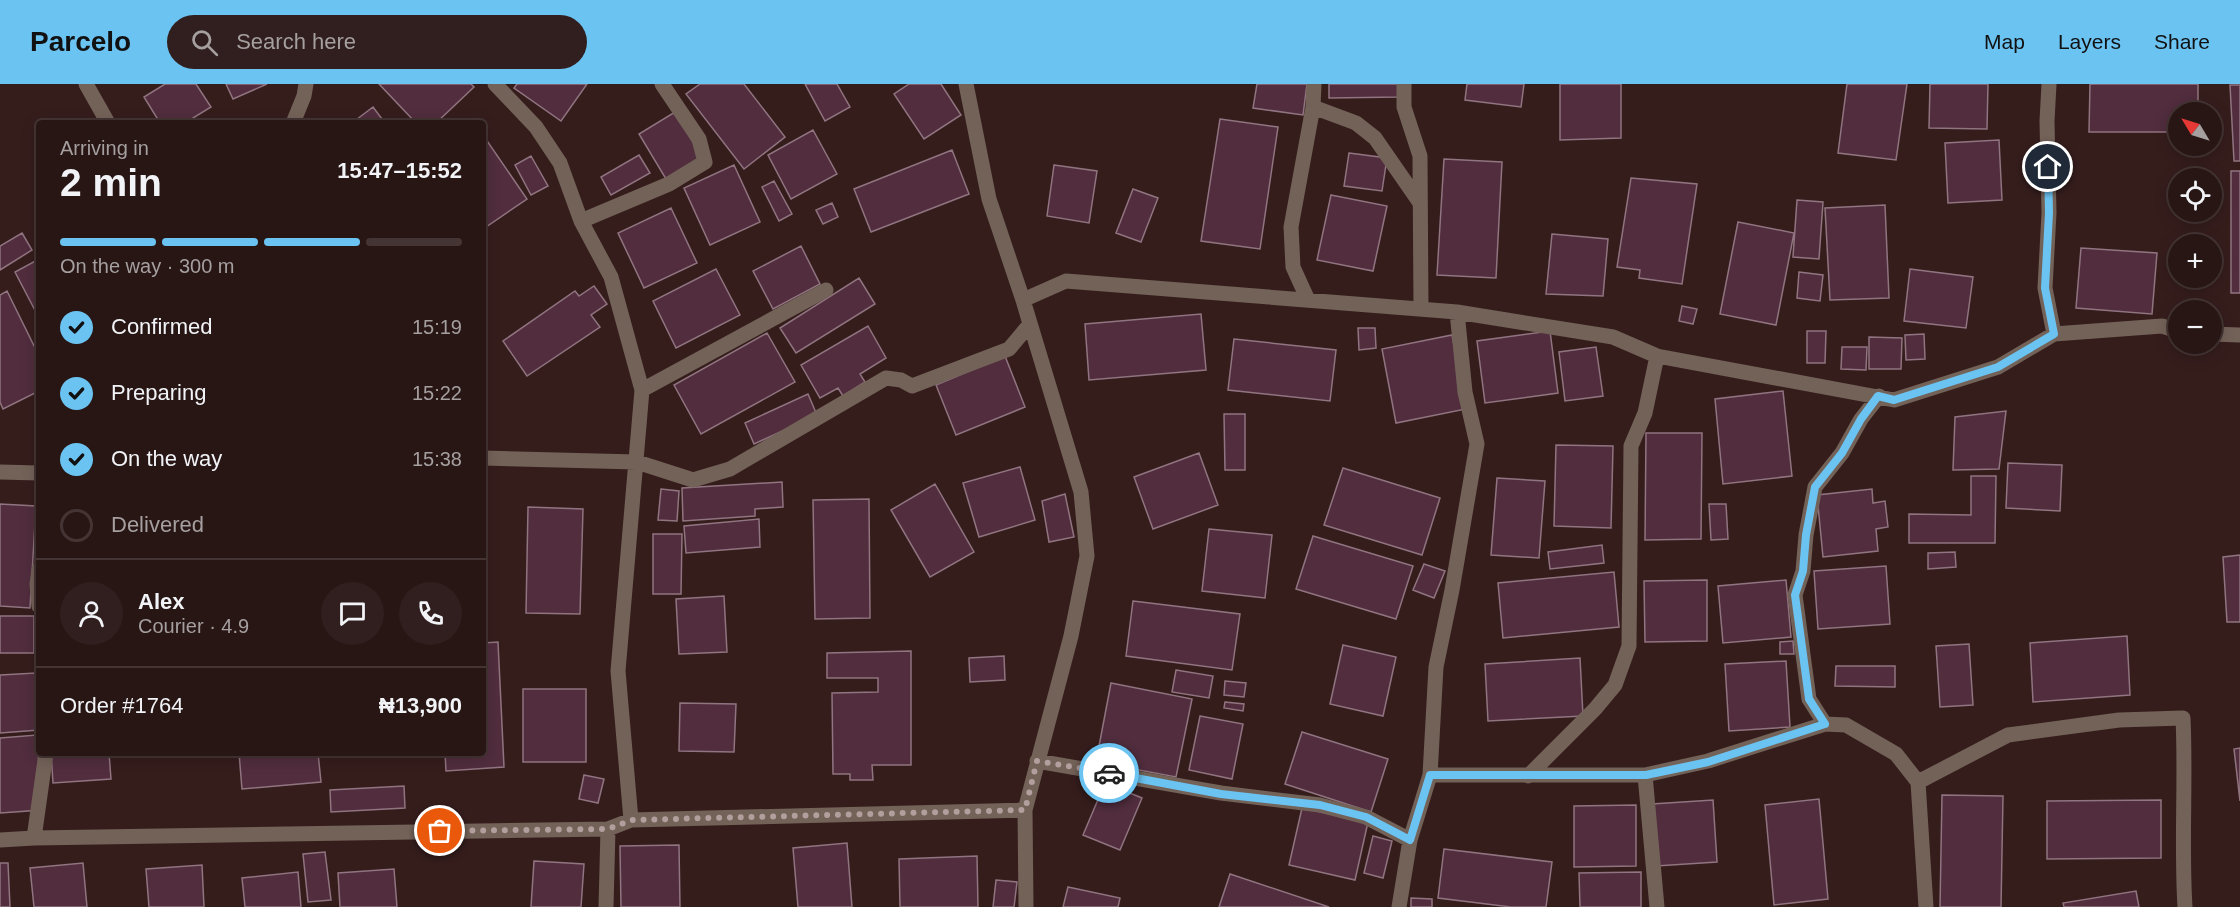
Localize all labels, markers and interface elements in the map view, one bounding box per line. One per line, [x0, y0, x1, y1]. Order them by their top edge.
search box [167, 15, 587, 69]
text: Parcelo [30, 26, 131, 57]
icon: search [188, 26, 221, 59]
text: Search here [236, 29, 356, 54]
text: Map [1984, 30, 2025, 53]
text: Layers [2058, 30, 2121, 53]
text: Share [2154, 30, 2210, 53]
north arrow [2168, 102, 2222, 156]
map controls [2168, 102, 2222, 354]
text: Arriving in [60, 137, 149, 159]
pin [2022, 141, 2073, 192]
icon: home [2031, 150, 2064, 183]
text: 15:47–15:52 [337, 158, 462, 183]
text: 2 min [60, 161, 162, 204]
button: locate [2168, 168, 2222, 222]
button: + [2168, 234, 2222, 288]
text: On the way · 300 m [60, 255, 235, 277]
button: − [2168, 300, 2222, 354]
icon: check [60, 311, 93, 344]
text: Confirmed [111, 314, 212, 339]
text: 15:19 [412, 316, 462, 338]
icon: check [60, 377, 93, 410]
text: Preparing [111, 380, 206, 405]
text: 15:22 [412, 382, 462, 404]
icon: check [60, 443, 93, 476]
text: On the way [111, 446, 222, 471]
text: 15:38 [412, 448, 462, 470]
text: Delivered [111, 512, 204, 537]
button: person [60, 582, 123, 645]
button: chat [321, 582, 384, 645]
button: phone [399, 582, 462, 645]
text: Alex [138, 589, 184, 614]
text: Courier · 4.9 [138, 615, 249, 637]
text: Order #1764 [60, 693, 184, 718]
text: ₦13,900 [379, 693, 462, 718]
courier [1079, 743, 1139, 803]
icon: car [1093, 757, 1126, 790]
pin [414, 805, 465, 856]
icon: bag [423, 814, 456, 847]

